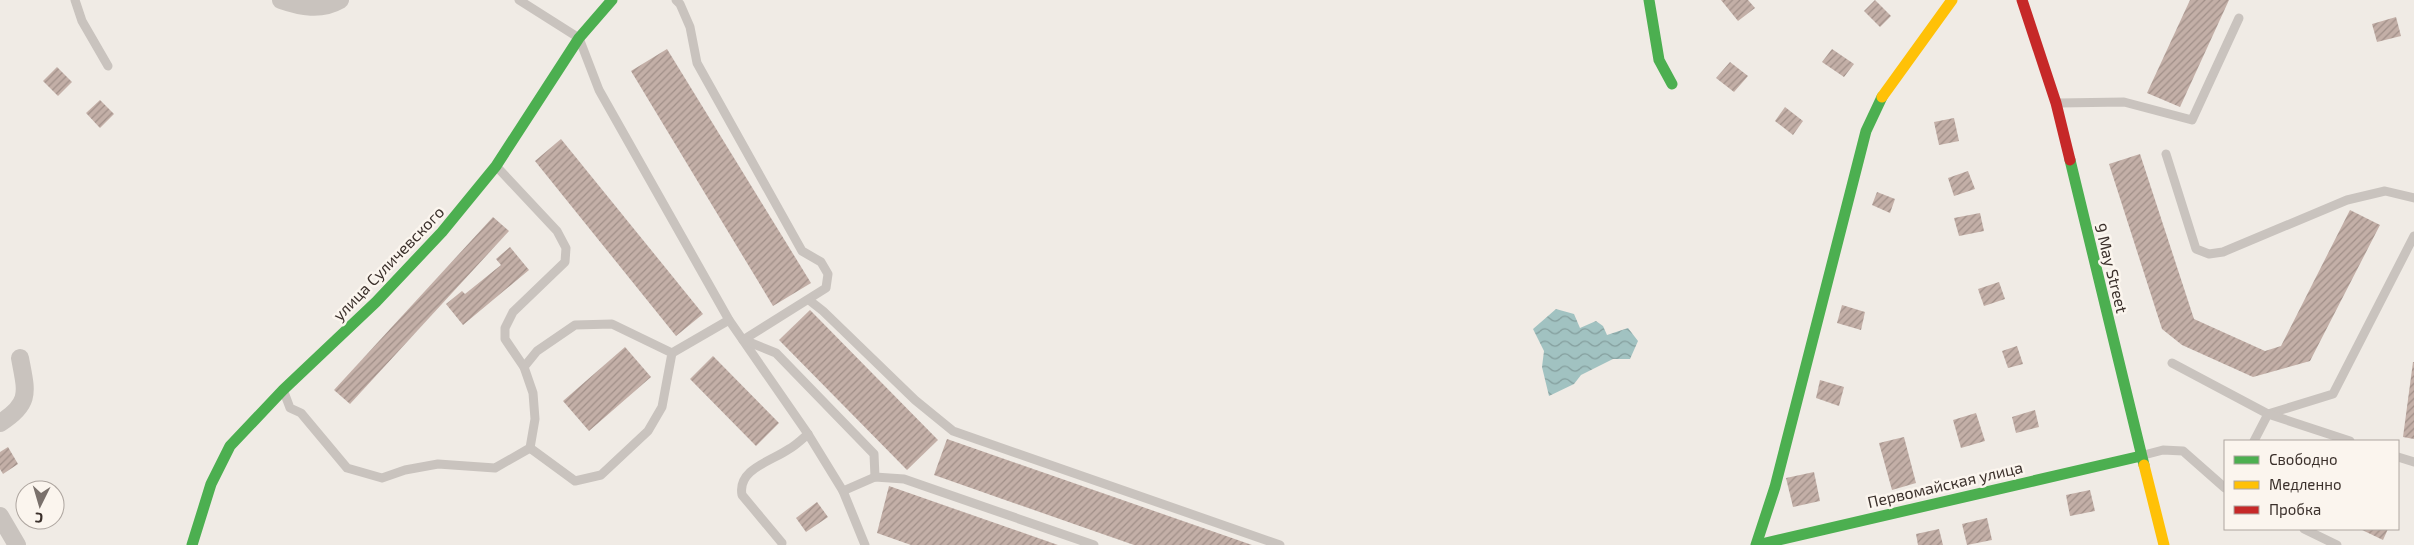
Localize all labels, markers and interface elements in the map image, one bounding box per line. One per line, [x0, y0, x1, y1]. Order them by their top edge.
street label: улица Суличевского [329, 202, 448, 325]
street label: 9 May Street [2092, 221, 2132, 315]
legend [2224, 440, 2399, 530]
text: Свободно [2269, 450, 2338, 468]
street label: Первомайская улица [1865, 457, 2025, 512]
text: Медленно [2269, 475, 2342, 493]
north arrow [15, 480, 65, 530]
text: Пробка [2269, 500, 2321, 518]
text: С [34, 510, 44, 527]

